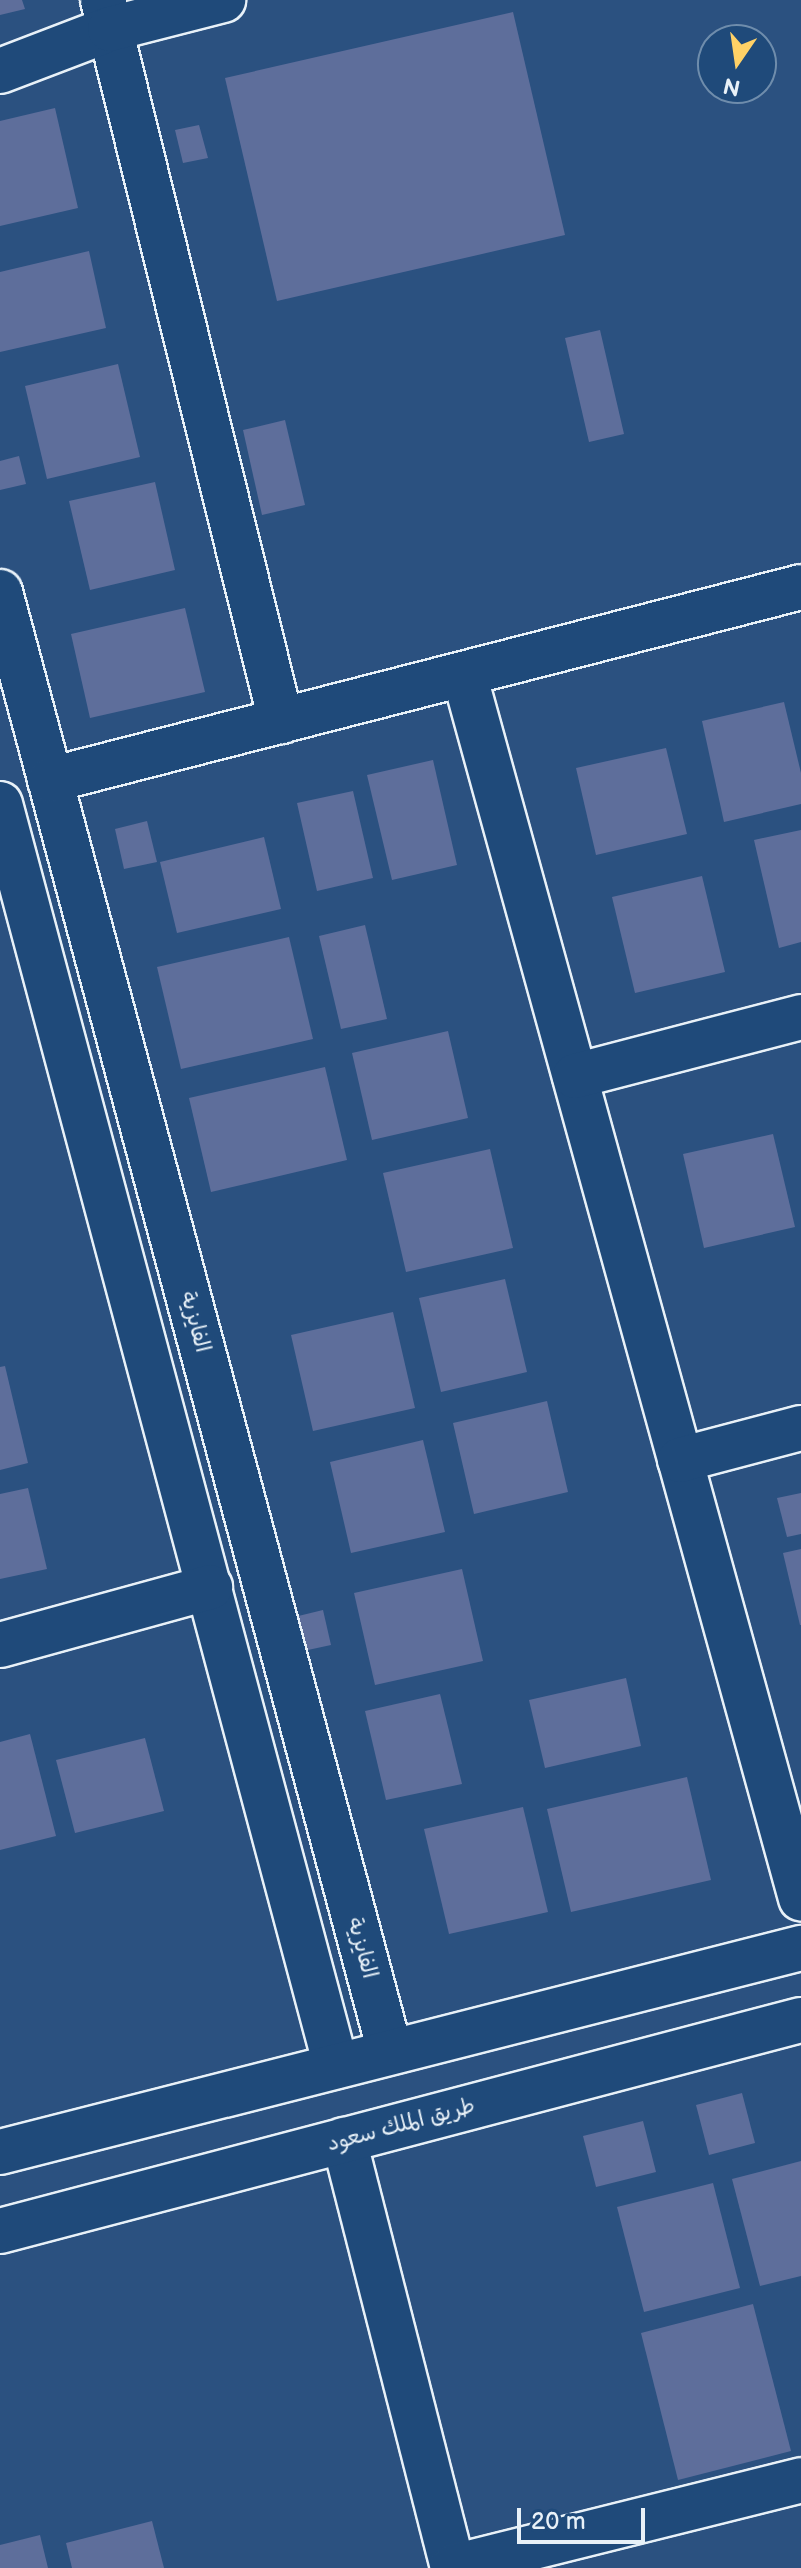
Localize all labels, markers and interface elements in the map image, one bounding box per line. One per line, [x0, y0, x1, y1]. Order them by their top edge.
north arrow [697, 24, 777, 104]
text: N [721, 71, 743, 101]
street label: الفايزية [174, 1289, 216, 1355]
street label: الفايزية [341, 1915, 383, 1981]
street label: طريق الملك سعود [324, 2093, 478, 2157]
scale bar [521, 2492, 649, 2542]
text: 20 m [531, 2507, 586, 2536]

